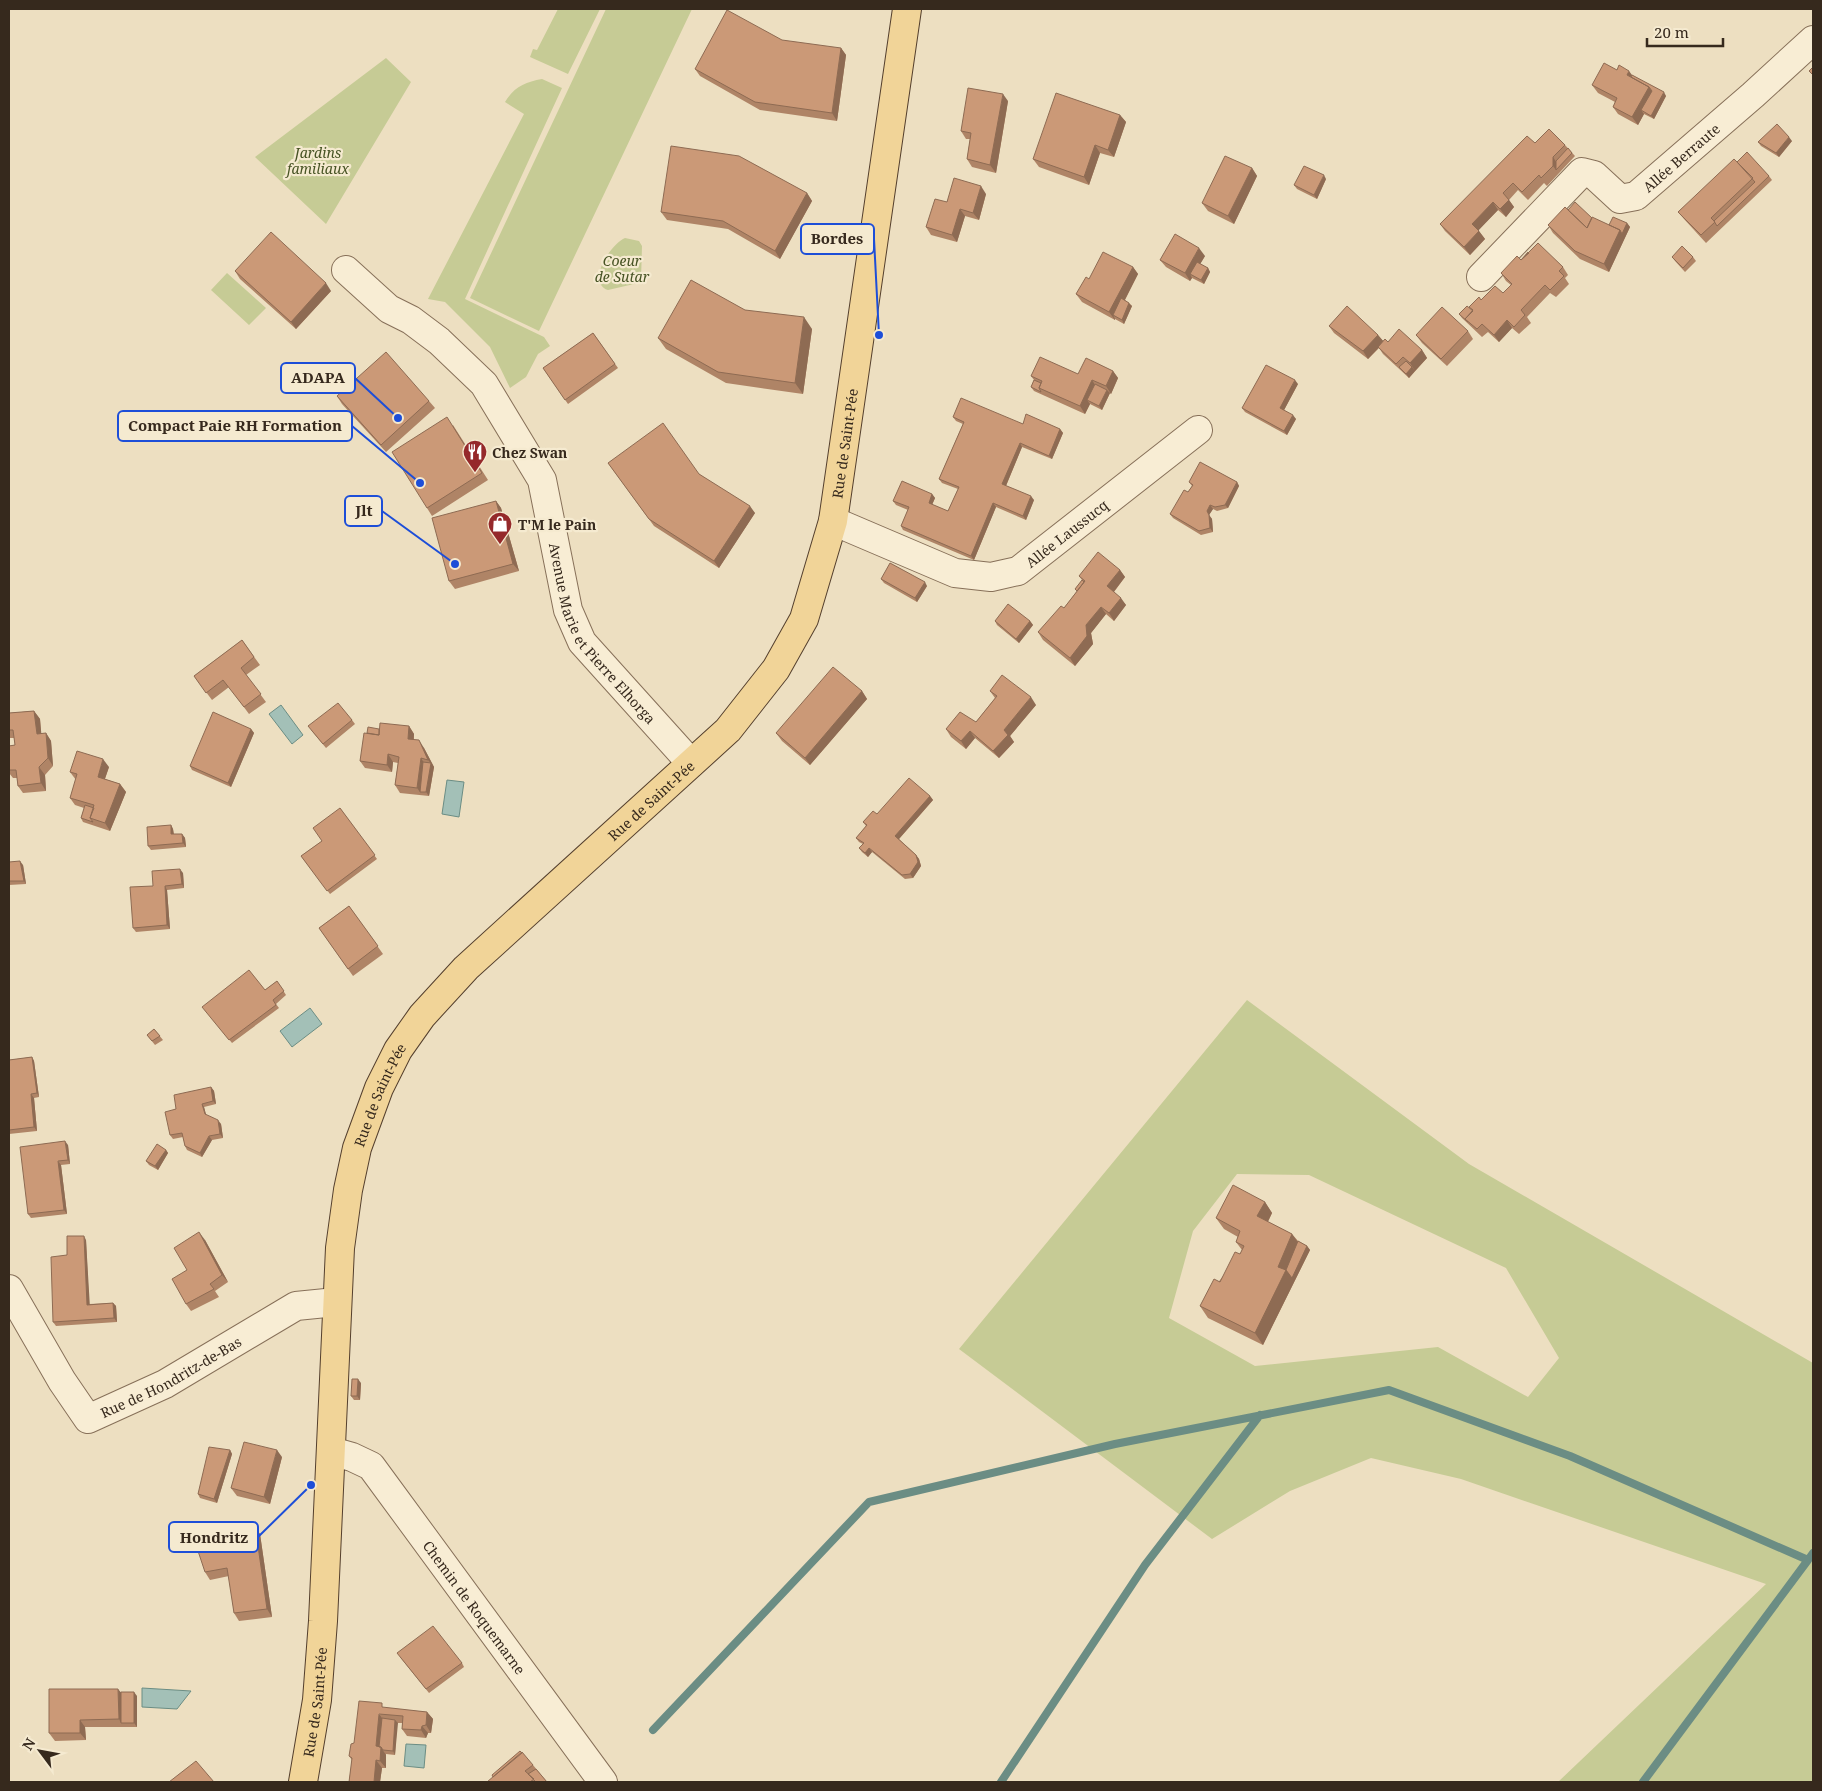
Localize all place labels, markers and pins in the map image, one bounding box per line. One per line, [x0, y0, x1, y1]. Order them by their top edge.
callout: Bordes [801, 224, 874, 254]
callout: ADAPA [281, 363, 355, 393]
callout: Compact Paie RH Formation [118, 411, 352, 441]
restaurant icon: Chez Swan [462, 439, 488, 473]
place label: Chez Swan [492, 443, 567, 462]
callout: Jlt [345, 496, 382, 526]
shop icon: T'M le Pain [487, 511, 513, 545]
place label: T'M le Pain [518, 515, 596, 534]
callout: Hondritz [169, 1522, 258, 1552]

